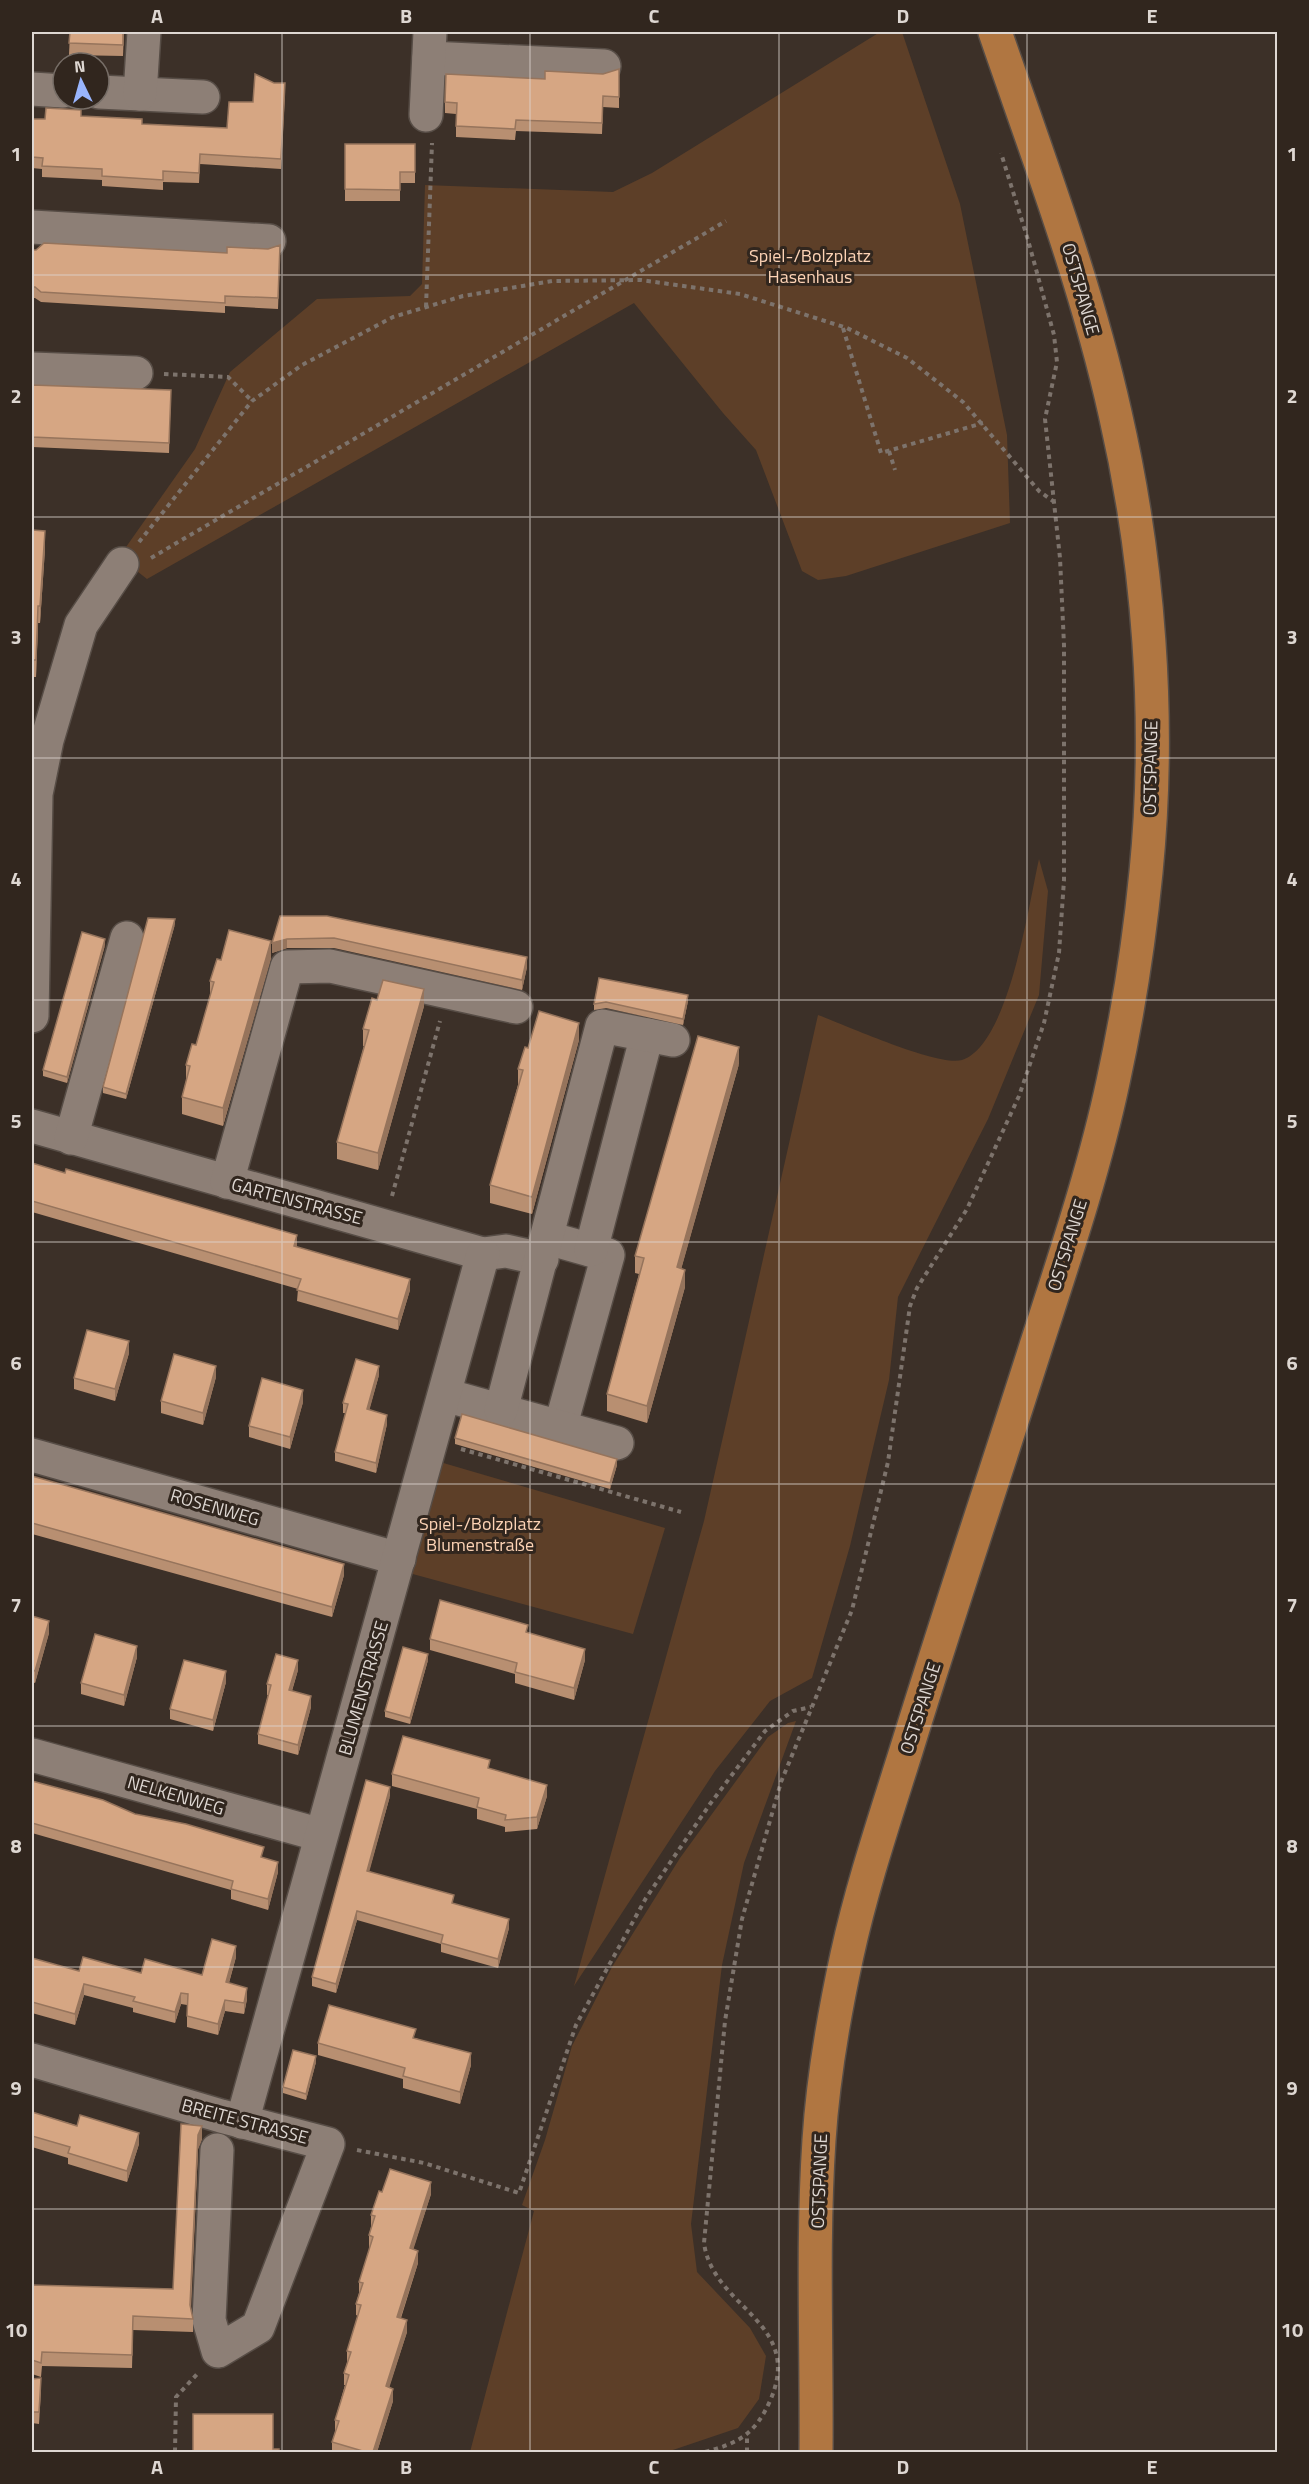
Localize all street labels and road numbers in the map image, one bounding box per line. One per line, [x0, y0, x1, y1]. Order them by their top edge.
street label: OSTSPANGE [1055, 240, 1107, 338]
street label: OSTSPANGE [1136, 720, 1164, 816]
street label: GARTENSTRASSE [229, 1171, 366, 1231]
street label: OSTSPANGE [1040, 1196, 1094, 1294]
street label: ROSENWEG [167, 1481, 263, 1533]
street label: BLUMENSTRASSE [331, 1618, 395, 1758]
street label: OSTSPANGE [892, 1659, 948, 1757]
street label: NELKENWEG [124, 1768, 228, 1822]
street label: BREITE STRASSE [179, 2091, 311, 2151]
street label: OSTSPANGE [804, 2133, 834, 2229]

